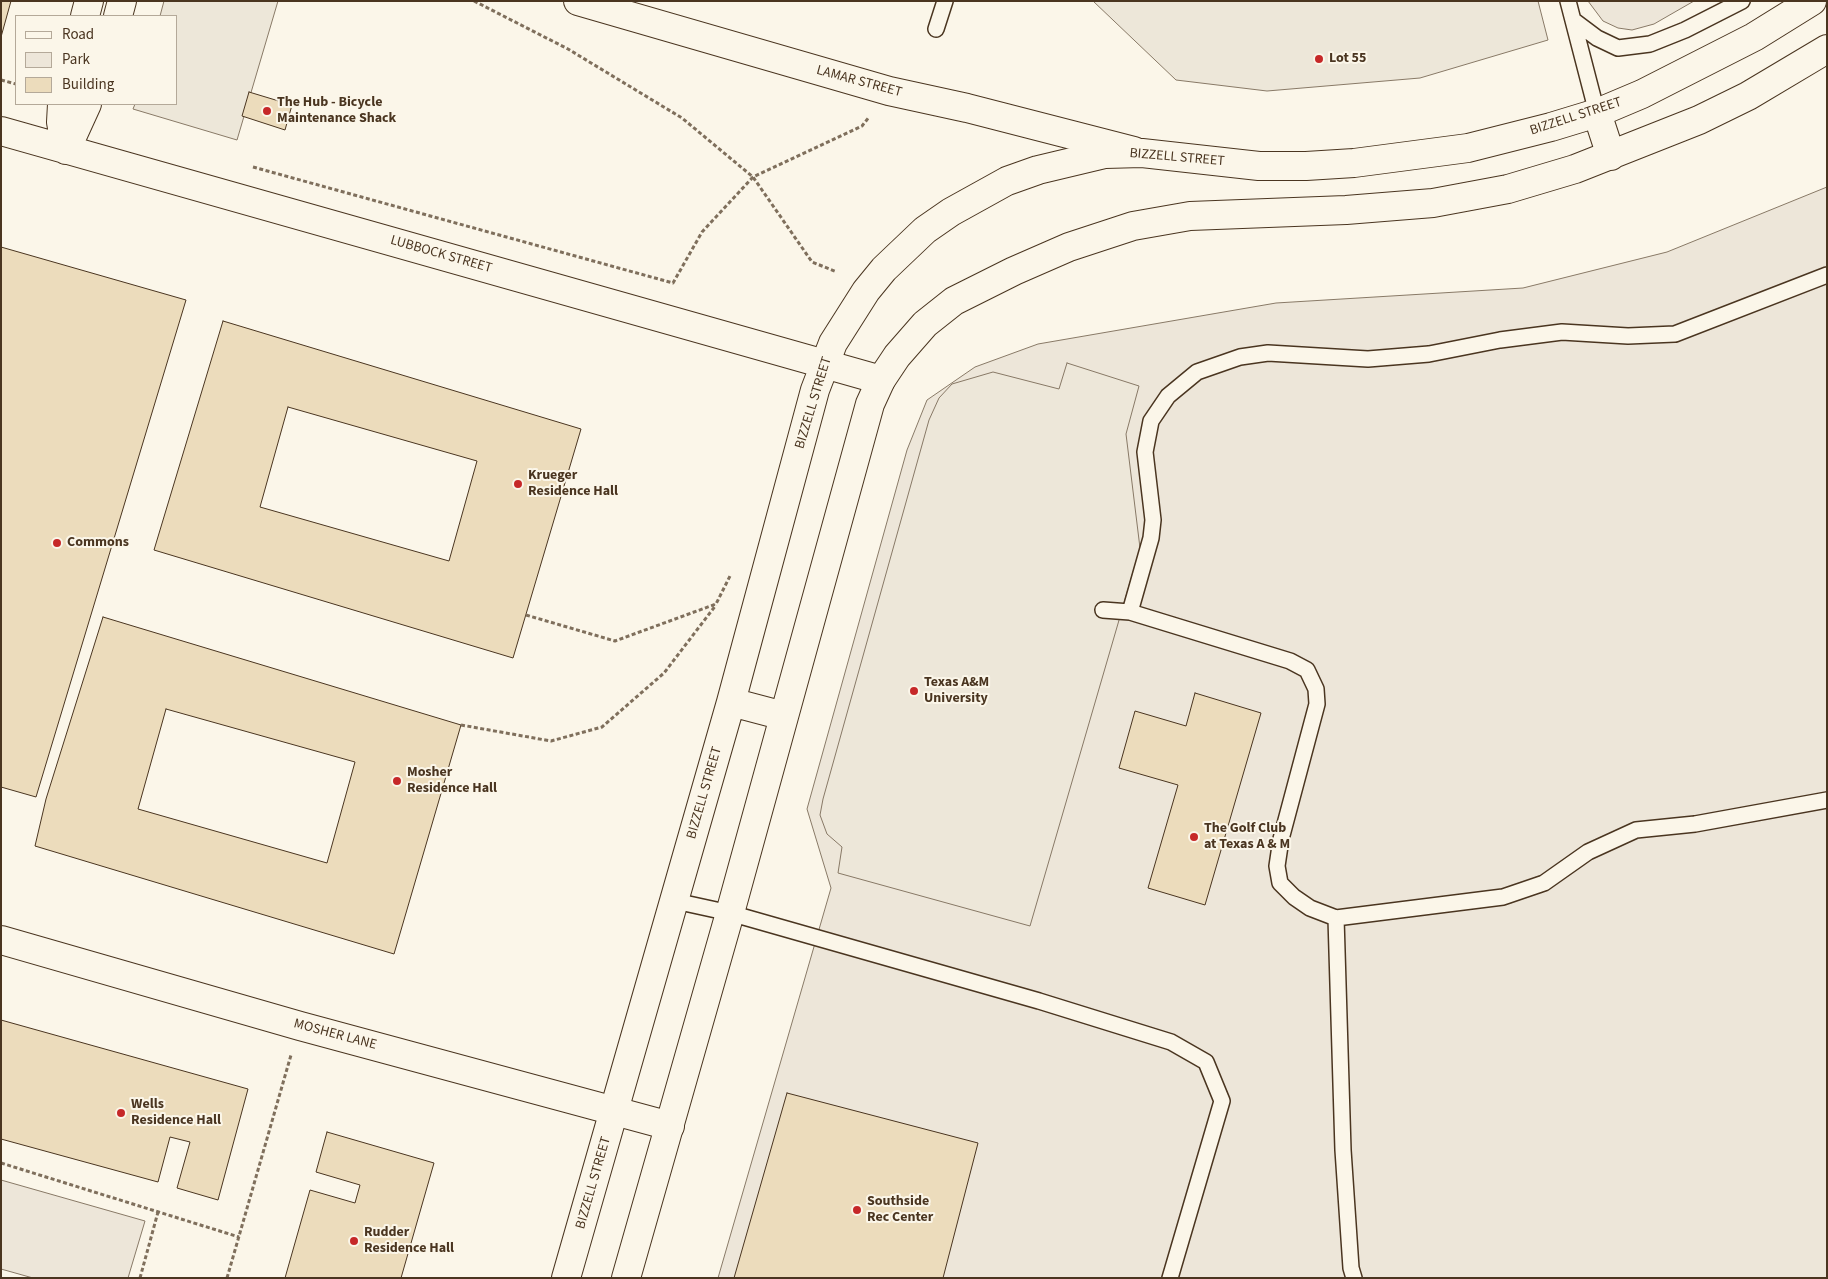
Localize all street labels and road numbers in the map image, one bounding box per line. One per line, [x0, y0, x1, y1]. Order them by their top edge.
street label: LAMAR STREET [814, 63, 904, 101]
street label: BIZZELL STREET [1528, 94, 1624, 140]
street label: BIZZELL STREET [1129, 145, 1225, 171]
street label: LUBBOCK STREET [388, 232, 494, 278]
street label: BIZZELL STREET [792, 355, 836, 451]
street label: BIZZELL STREET [684, 745, 726, 841]
street label: MOSHER LANE [292, 1016, 378, 1054]
street label: BIZZELL STREET [573, 1135, 615, 1231]

